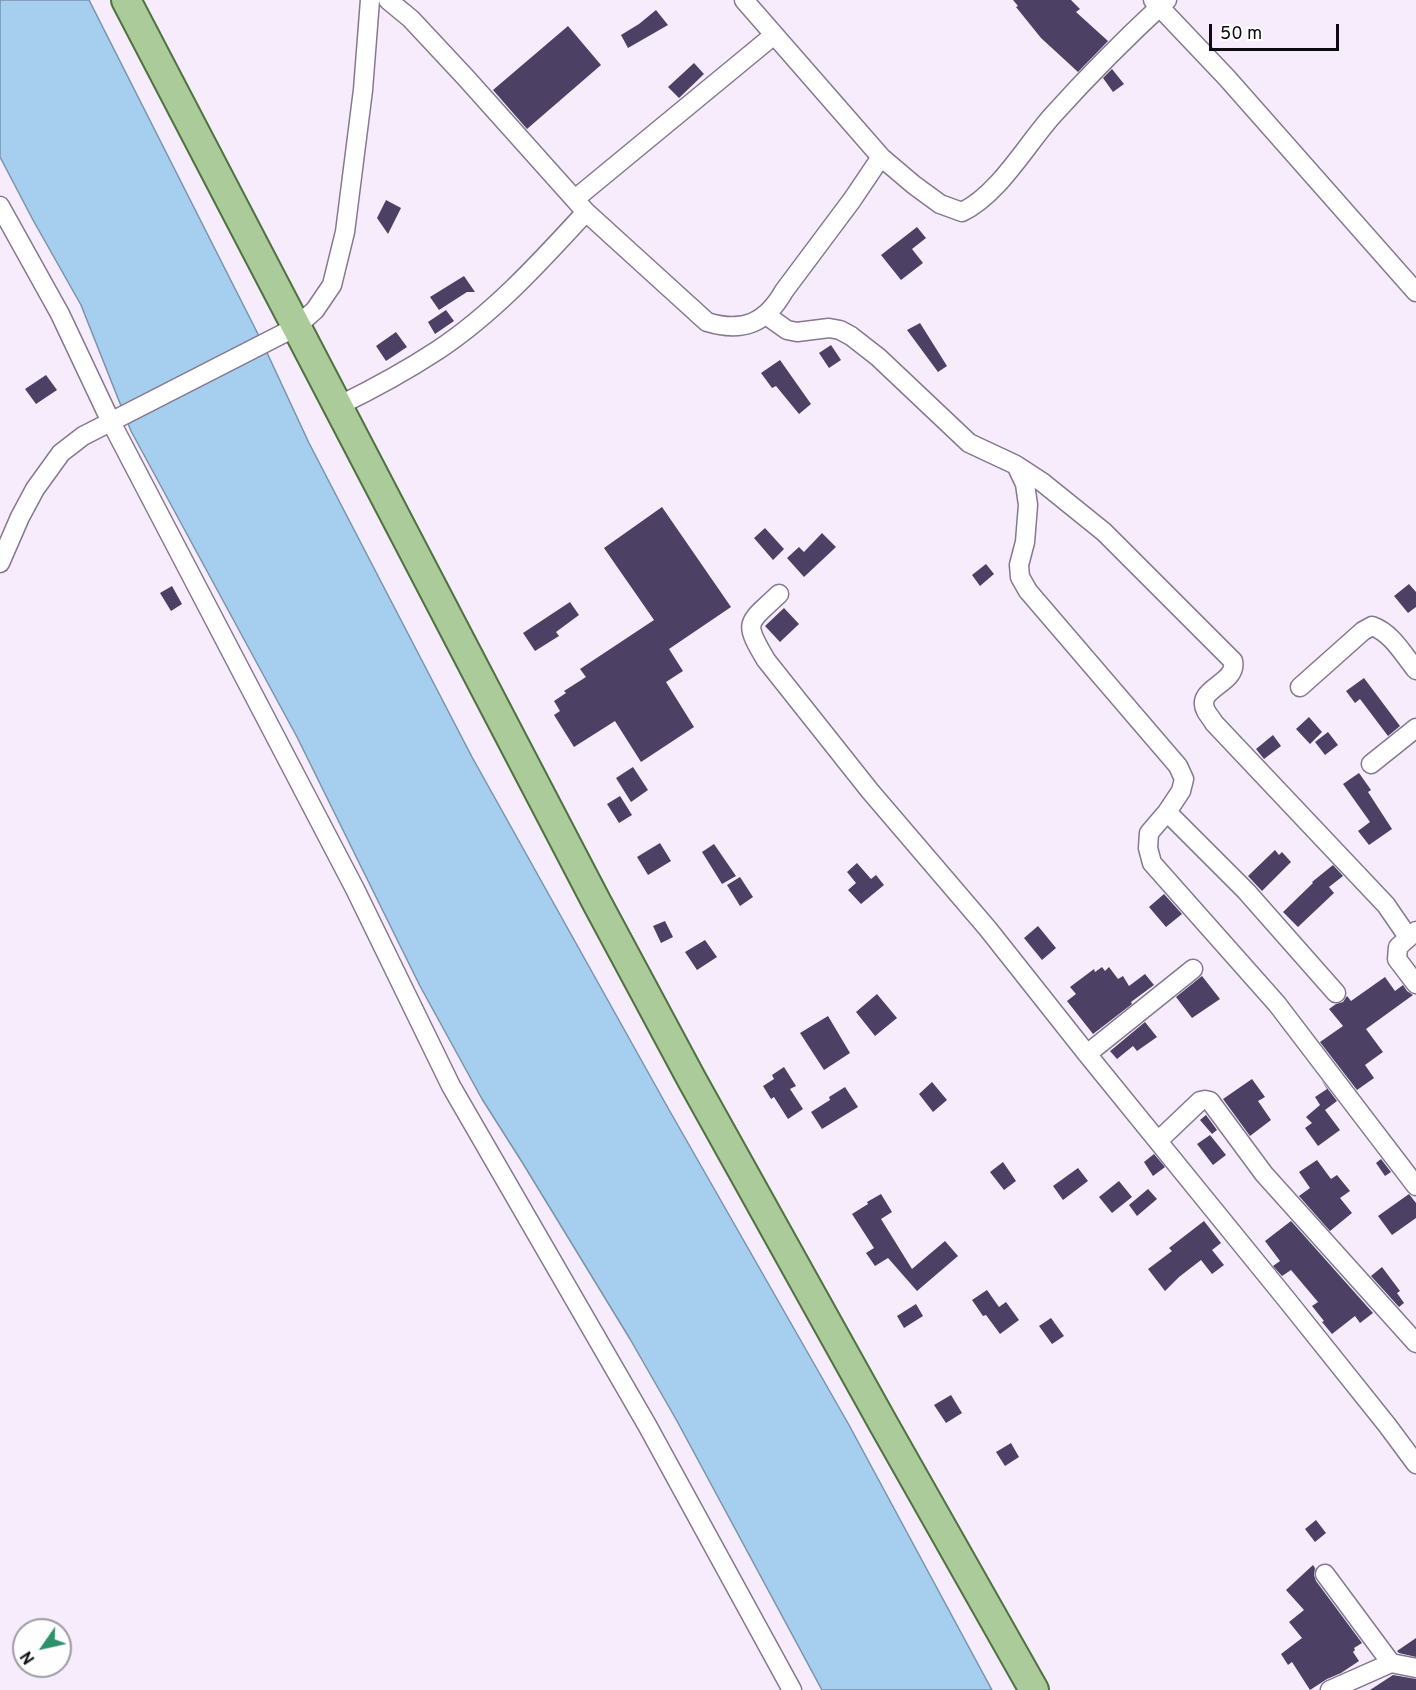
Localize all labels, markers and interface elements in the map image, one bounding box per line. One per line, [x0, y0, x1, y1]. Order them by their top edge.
scale bar [1212, 12, 1342, 50]
text: 50 m [1220, 23, 1262, 46]
north arrow [12, 1618, 72, 1678]
text: N [17, 1647, 40, 1667]

